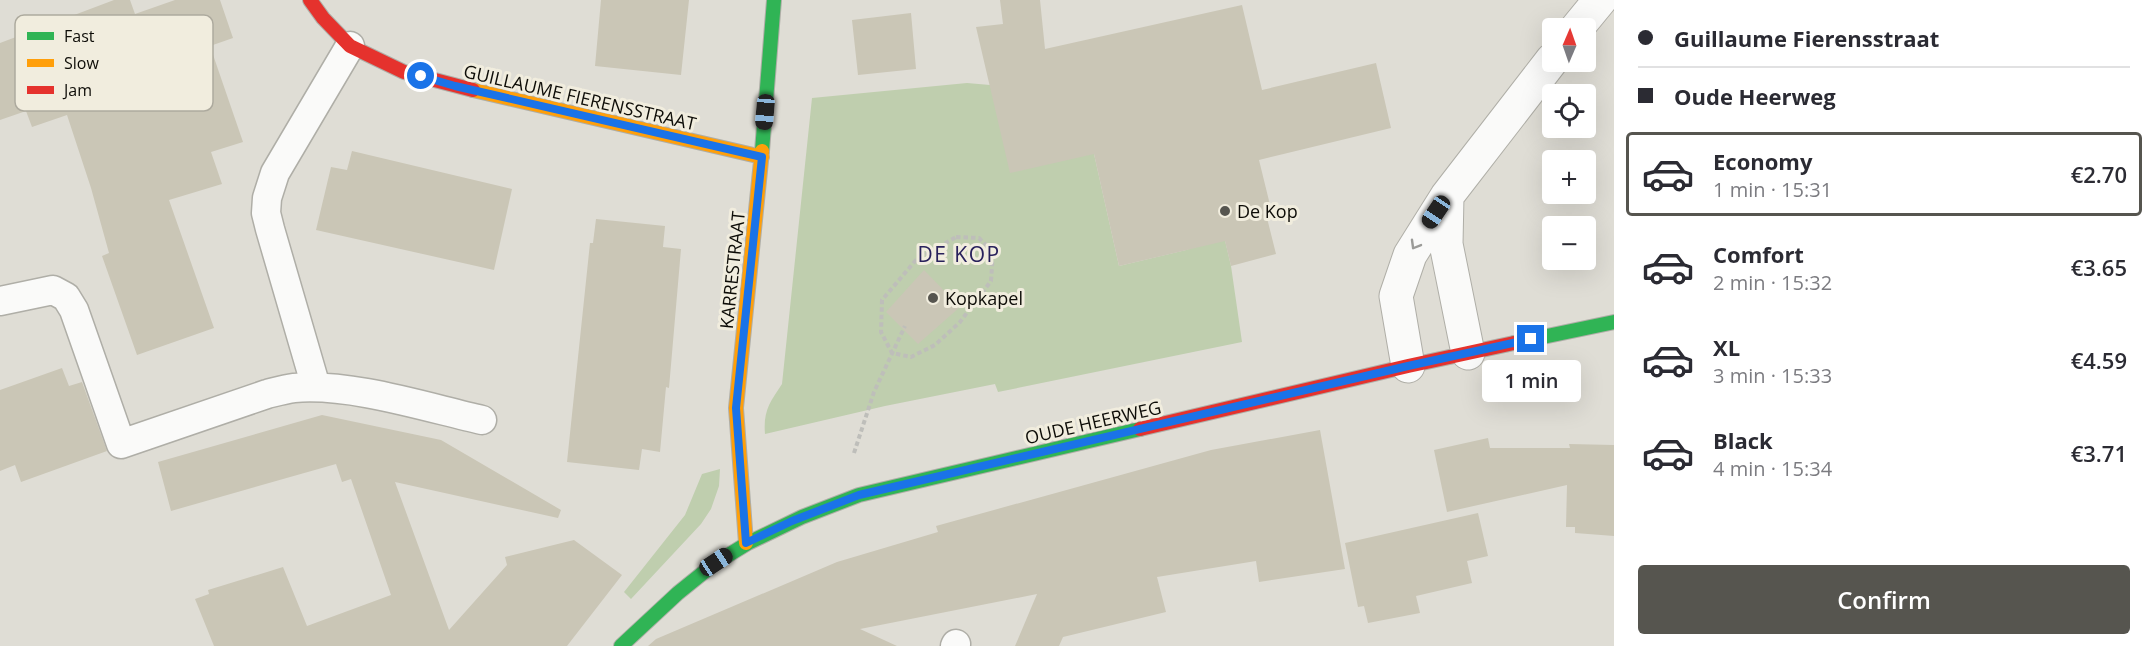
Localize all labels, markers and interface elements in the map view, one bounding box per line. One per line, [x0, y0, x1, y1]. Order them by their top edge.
legend [15, 15, 213, 111]
north arrow [1542, 18, 1596, 72]
map controls [1542, 18, 1596, 270]
text: Guillaume Fierensstraat [1674, 23, 1939, 53]
text: Fast [64, 25, 95, 47]
text: Slow [64, 52, 99, 74]
street label: GUILLAUME FIERENSSTRAAT [461, 59, 699, 135]
route start [407, 62, 434, 89]
text: Jam [62, 79, 92, 101]
text: Oude Heerweg [1674, 81, 1836, 111]
button: locate [1542, 84, 1596, 138]
car [754, 93, 776, 131]
text: Economy [1713, 146, 1812, 176]
icon: car [1641, 147, 1695, 201]
button: + [1542, 150, 1596, 204]
text: €2.70 [2071, 159, 2127, 189]
text: 1 min · 15:31 [1713, 176, 1832, 203]
car [1418, 192, 1454, 232]
place label: De Kop [1237, 199, 1298, 223]
marker: De Kop [1218, 204, 1232, 218]
street label: KARRESTRAAT [714, 210, 750, 330]
button: − [1542, 216, 1596, 270]
one-way arrow [1411, 239, 1423, 249]
text: Comfort [1713, 239, 1804, 269]
district label: DE KOP [917, 240, 1001, 268]
icon: car [1641, 240, 1695, 294]
text: €3.65 [2071, 252, 2127, 282]
text: 2 min · 15:32 [1713, 269, 1832, 296]
place label: Kopkapel [945, 286, 1023, 310]
marker: Kopkapel [926, 291, 940, 305]
route end [1517, 325, 1544, 352]
text: XL [1713, 332, 1740, 362]
icon: car [1641, 333, 1695, 387]
text: €4.59 [2071, 345, 2127, 375]
callout: 1 min [1482, 360, 1580, 402]
text: 3 min · 15:33 [1713, 362, 1832, 389]
text: 1 min [1505, 367, 1559, 394]
street label: OUDE HEERWEG [1023, 395, 1163, 449]
text: Black [1713, 425, 1773, 455]
icon: car [1641, 426, 1695, 480]
text: €3.71 [2071, 438, 2127, 468]
text: 4 min · 15:34 [1713, 455, 1832, 482]
car [696, 545, 736, 579]
button: Confirm [1638, 565, 2130, 634]

